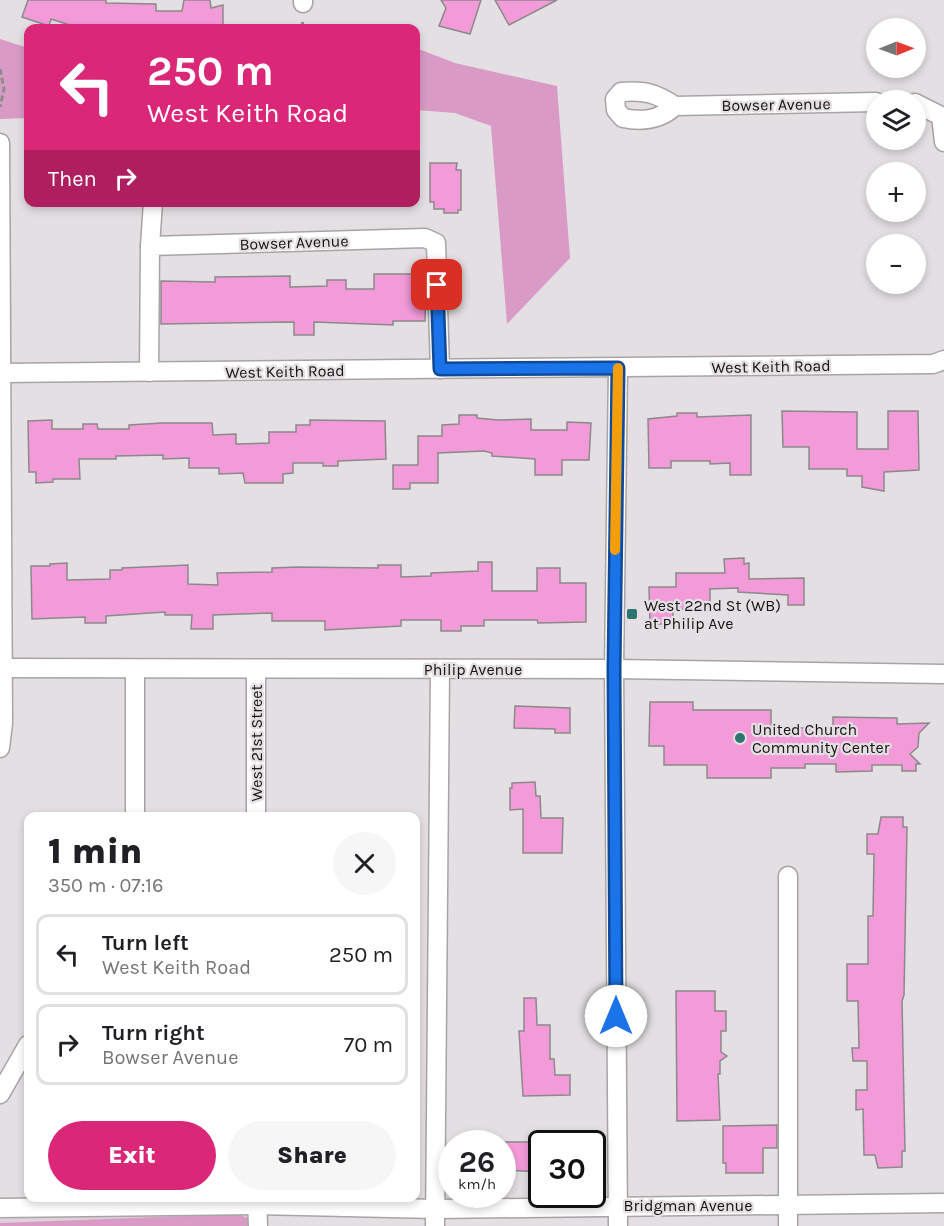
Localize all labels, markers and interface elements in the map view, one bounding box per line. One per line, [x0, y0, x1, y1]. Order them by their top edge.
north arrow [866, 18, 926, 78]
map controls [866, 18, 926, 294]
text: 250 m [147, 46, 274, 96]
icon: left [48, 48, 126, 126]
button: layers [866, 90, 926, 150]
street label: Bowser Avenue [721, 94, 831, 115]
text: West Keith Road [147, 97, 348, 129]
icon: right [109, 162, 142, 195]
button: + [866, 162, 926, 222]
text: Then [48, 166, 97, 192]
street label: Bowser Avenue [239, 231, 349, 254]
button: − [866, 234, 926, 294]
pin [411, 259, 462, 310]
icon: arrive [420, 268, 453, 301]
street label: West Keith Road [711, 356, 831, 377]
street label: West Keith Road [225, 361, 345, 382]
place label: West 22nd St (WB) at Philip Ave [644, 596, 781, 633]
marker: West 22nd St (WB) at Philip Ave [625, 607, 639, 621]
street label: Philip Avenue [424, 660, 522, 679]
street label: West 21st Street [247, 685, 266, 801]
place label: United Church Community Center [752, 720, 890, 757]
marker: United Church Community Center [733, 731, 747, 745]
text: 1 min [48, 830, 142, 872]
button: close [333, 832, 396, 895]
text: 350 m · 07:16 [48, 874, 163, 897]
text: Turn left [102, 930, 189, 956]
icon: left [51, 938, 84, 971]
text: 250 m [329, 942, 393, 968]
text: West Keith Road [102, 956, 251, 979]
position arrow [584, 984, 648, 1048]
text: Turn right [102, 1020, 205, 1046]
icon: right [51, 1028, 84, 1061]
text: 70 m [344, 1032, 393, 1058]
text: Bowser Avenue [102, 1046, 238, 1069]
button: Exit [48, 1121, 216, 1190]
button: Share [228, 1121, 396, 1190]
speed limit sign: 30 [528, 1130, 606, 1208]
text: 26 [459, 1144, 495, 1180]
text: km/h [458, 1175, 496, 1193]
street label: Bridgman Avenue [624, 1196, 752, 1215]

